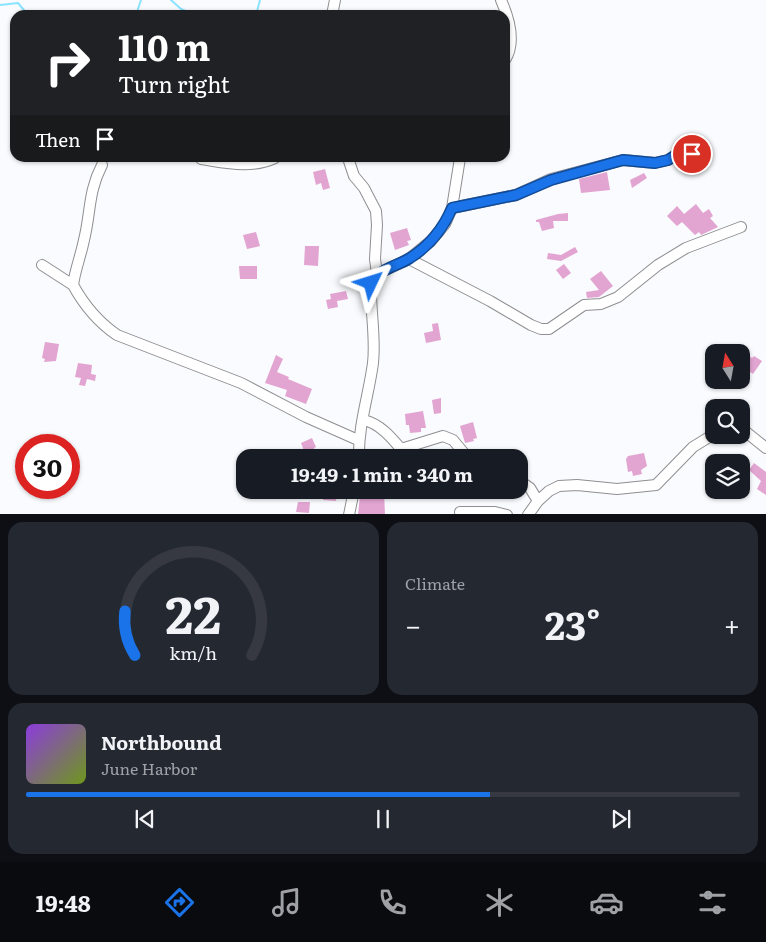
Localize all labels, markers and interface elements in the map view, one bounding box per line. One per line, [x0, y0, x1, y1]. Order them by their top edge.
text: 110 m [118, 20, 210, 72]
icon: right [35, 30, 100, 95]
text: Turn right [118, 67, 230, 100]
text: Then [35, 125, 81, 153]
icon: arrive [91, 125, 119, 153]
pin [671, 133, 713, 175]
icon: arrive [678, 140, 706, 168]
position arrow [344, 256, 396, 308]
north arrow [705, 344, 750, 389]
map controls [705, 344, 750, 499]
button: search [705, 399, 750, 444]
speed limit sign: 30 [15, 434, 80, 499]
button: layers [705, 454, 750, 499]
text: 19:49 · 1 min · 340 m [291, 460, 473, 488]
text: Climate [405, 571, 465, 595]
text: 22 [166, 573, 221, 650]
text: 23° [545, 595, 600, 652]
text: − [405, 603, 421, 645]
text: + [724, 603, 740, 645]
text: km/h [170, 639, 217, 666]
text: Northbound [101, 728, 222, 756]
text: June Harbor [101, 756, 197, 780]
icon: previous [131, 805, 159, 833]
icon: pause [369, 805, 397, 833]
icon: next [607, 805, 635, 833]
icon: directions [162, 885, 197, 920]
icon: music [269, 885, 304, 920]
icon: phone [375, 885, 410, 920]
icon: climate [482, 885, 517, 920]
icon: car [589, 885, 624, 920]
icon: filters [695, 885, 730, 920]
text: 19:48 [36, 886, 91, 919]

